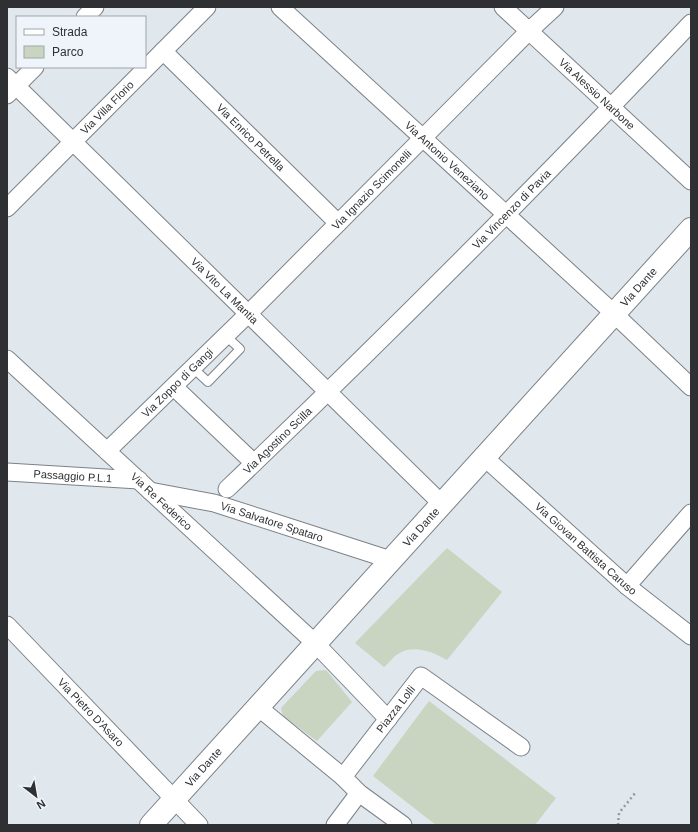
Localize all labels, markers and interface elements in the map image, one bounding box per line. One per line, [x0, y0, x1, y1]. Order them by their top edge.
legend [16, 16, 146, 68]
text: Strada [52, 25, 88, 39]
text: Parco [52, 45, 84, 59]
street label: Via Alessio Narbone [557, 56, 637, 132]
street label: Via Villa Florio [78, 78, 136, 136]
street label: Via Enrico Petrella [214, 101, 288, 174]
street label: Via Antonio Veneziano [403, 119, 492, 202]
street label: Via Ignazio Scimonelli [329, 147, 414, 232]
street label: Via Vincenzo di Pavia [470, 166, 553, 251]
street label: Via Vito La Mantia [189, 255, 261, 327]
street label: Via Dante [618, 265, 659, 309]
street label: Via Zoppo di Gangi [139, 346, 215, 420]
street label: Via Agostino Scilla [241, 404, 315, 476]
street label: Passaggio P.L.1 [33, 468, 113, 484]
street label: Via Re Federico [128, 470, 194, 532]
street label: Via Salvatore Spataro [219, 500, 325, 544]
street label: Via Giovan Battista Caruso [533, 500, 639, 597]
street label: Via Dante [400, 505, 442, 549]
street label: Via Pietro D'Asaro [55, 676, 126, 749]
street label: Piazza Lolli [374, 683, 417, 735]
street label: Via Dante [183, 745, 224, 789]
north arrow [16, 776, 56, 816]
text: N [35, 797, 48, 812]

